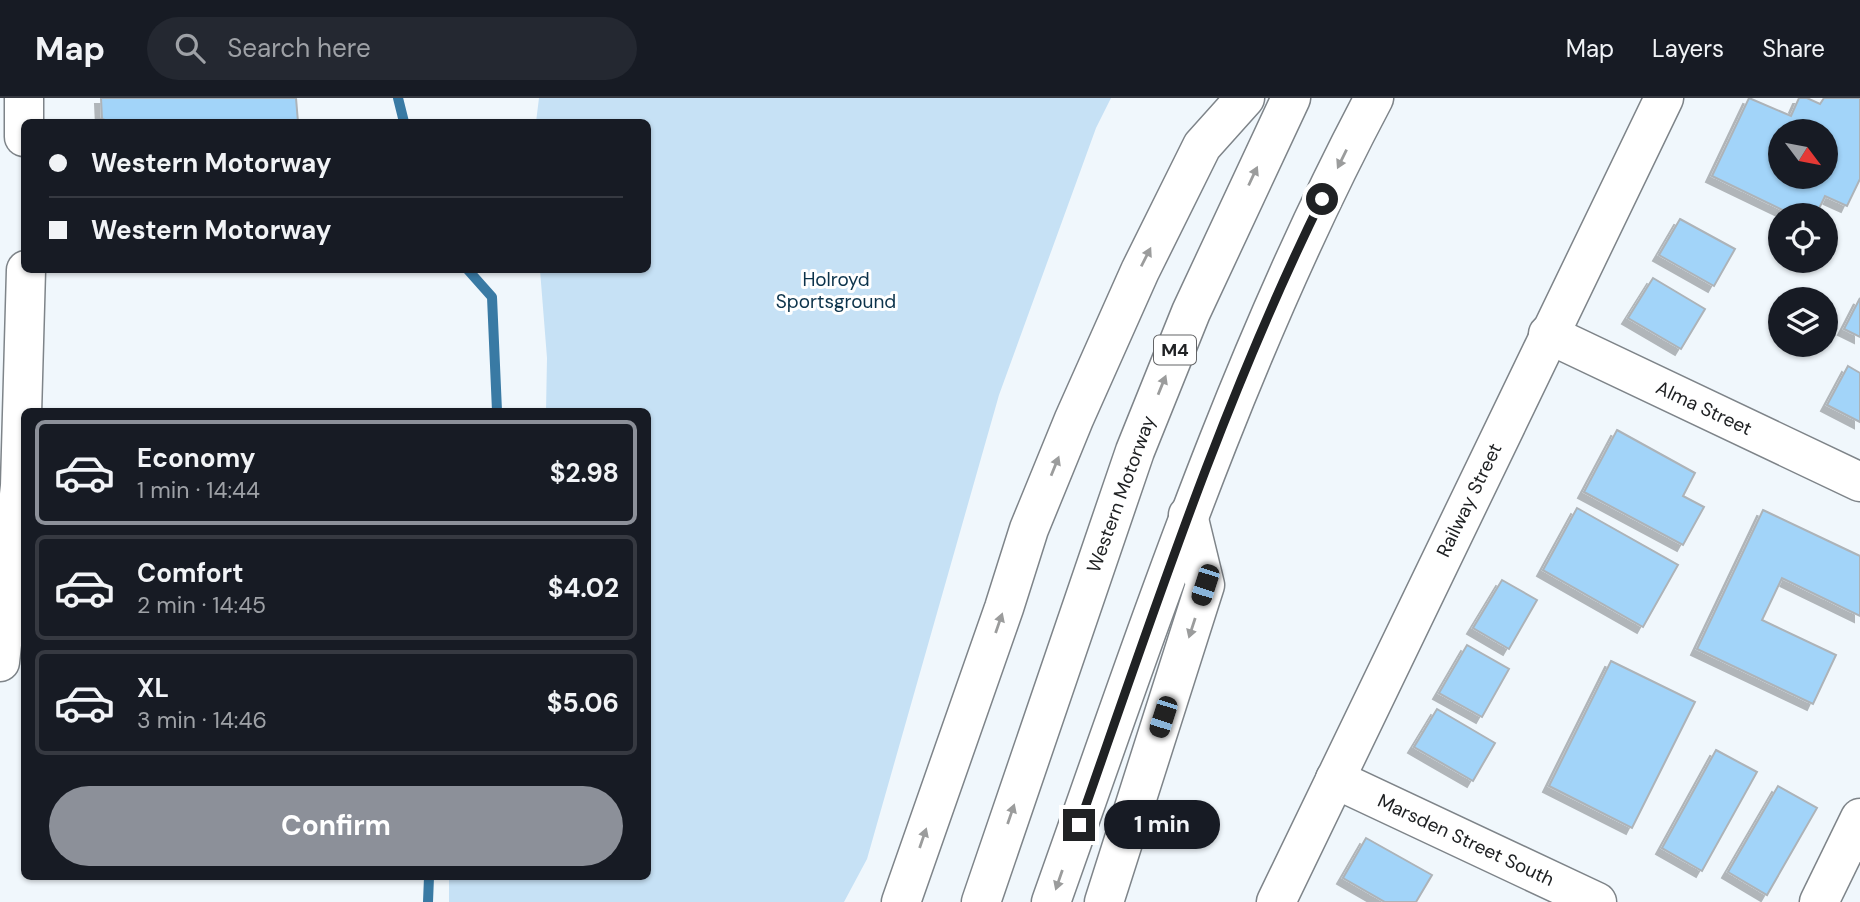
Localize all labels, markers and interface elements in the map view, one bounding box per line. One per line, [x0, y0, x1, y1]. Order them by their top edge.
search box [147, 17, 637, 80]
text: Map [35, 27, 105, 70]
icon: search [171, 29, 209, 67]
text: Search here [227, 31, 371, 65]
text: Map [1566, 33, 1614, 64]
text: Layers [1652, 33, 1724, 64]
text: Share [1762, 33, 1825, 64]
north arrow [1768, 119, 1838, 189]
map controls [1768, 119, 1838, 357]
text: Western Motorway [91, 146, 331, 180]
one-way arrow [1337, 149, 1348, 169]
one-way arrow [1247, 166, 1258, 186]
route start [1306, 183, 1338, 215]
button: locate [1768, 203, 1838, 273]
text: Western Motorway [91, 213, 331, 247]
one-way arrow [1141, 247, 1152, 267]
park label: Holroyd Sportsground [776, 267, 896, 314]
button: layers [1768, 287, 1838, 357]
road number: M4 [1154, 336, 1196, 364]
one-way arrow [1156, 374, 1167, 395]
street label: Alma Street [1652, 375, 1756, 441]
street label: Western Motorway [1081, 412, 1161, 576]
street label: Railway Street [1431, 439, 1507, 561]
icon: car [53, 441, 116, 504]
text: Economy [137, 441, 255, 475]
one-way arrow [1050, 455, 1061, 476]
text: $2.98 [550, 456, 619, 490]
text: 1 min · 14:44 [137, 475, 260, 505]
icon: car [53, 556, 116, 619]
text: Comfort [137, 556, 243, 590]
car [1189, 562, 1222, 608]
text: $4.02 [548, 571, 619, 605]
text: 2 min · 14:45 [137, 590, 266, 620]
one-way arrow [994, 612, 1005, 633]
one-way arrow [1186, 618, 1196, 639]
icon: car [53, 671, 116, 734]
text: XL [137, 671, 169, 705]
text: $5.06 [547, 686, 619, 720]
car [1147, 694, 1180, 740]
text: 3 min · 14:46 [137, 705, 267, 735]
button: Confirm [49, 786, 623, 866]
street label: Marsden Street South [1374, 788, 1558, 892]
callout: 1 min [1104, 800, 1219, 850]
one-way arrow [1006, 804, 1017, 825]
route end [1063, 809, 1095, 841]
text: 1 min [1134, 809, 1190, 839]
one-way arrow [918, 827, 929, 848]
one-way arrow [1053, 869, 1064, 890]

